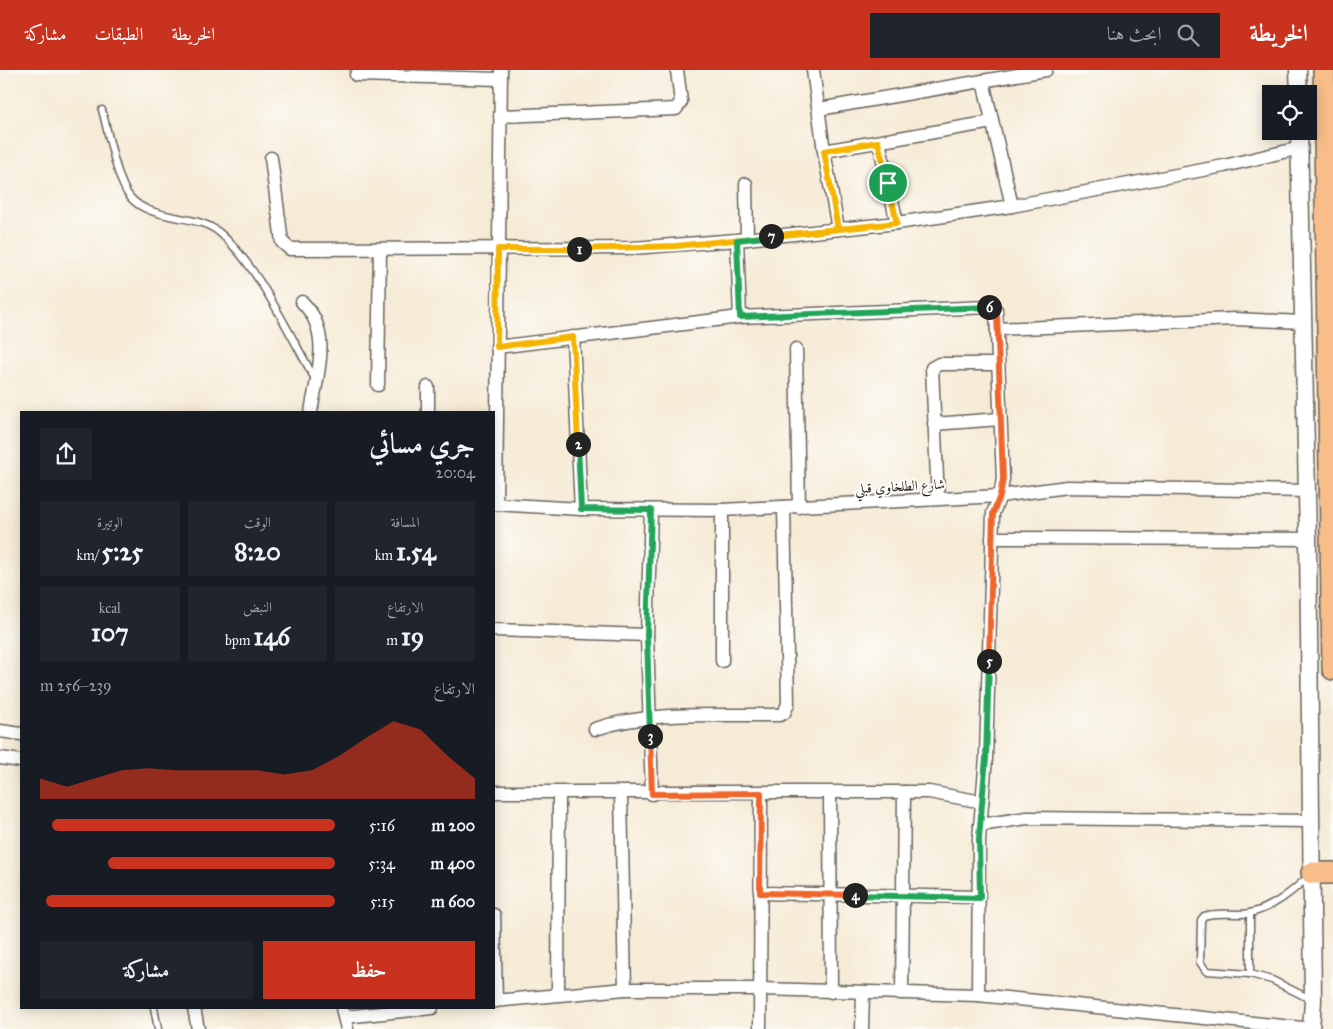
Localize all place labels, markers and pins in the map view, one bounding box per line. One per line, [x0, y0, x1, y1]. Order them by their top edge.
pin [867, 162, 909, 204]
pin: 7 [758, 224, 784, 248]
pin: 1 [566, 236, 592, 262]
pin: 6 [976, 294, 1002, 320]
pin: 2 [566, 432, 590, 456]
pin: 5 [976, 648, 1002, 674]
pin: 3 [638, 724, 662, 748]
pin: 4 [842, 882, 868, 908]

